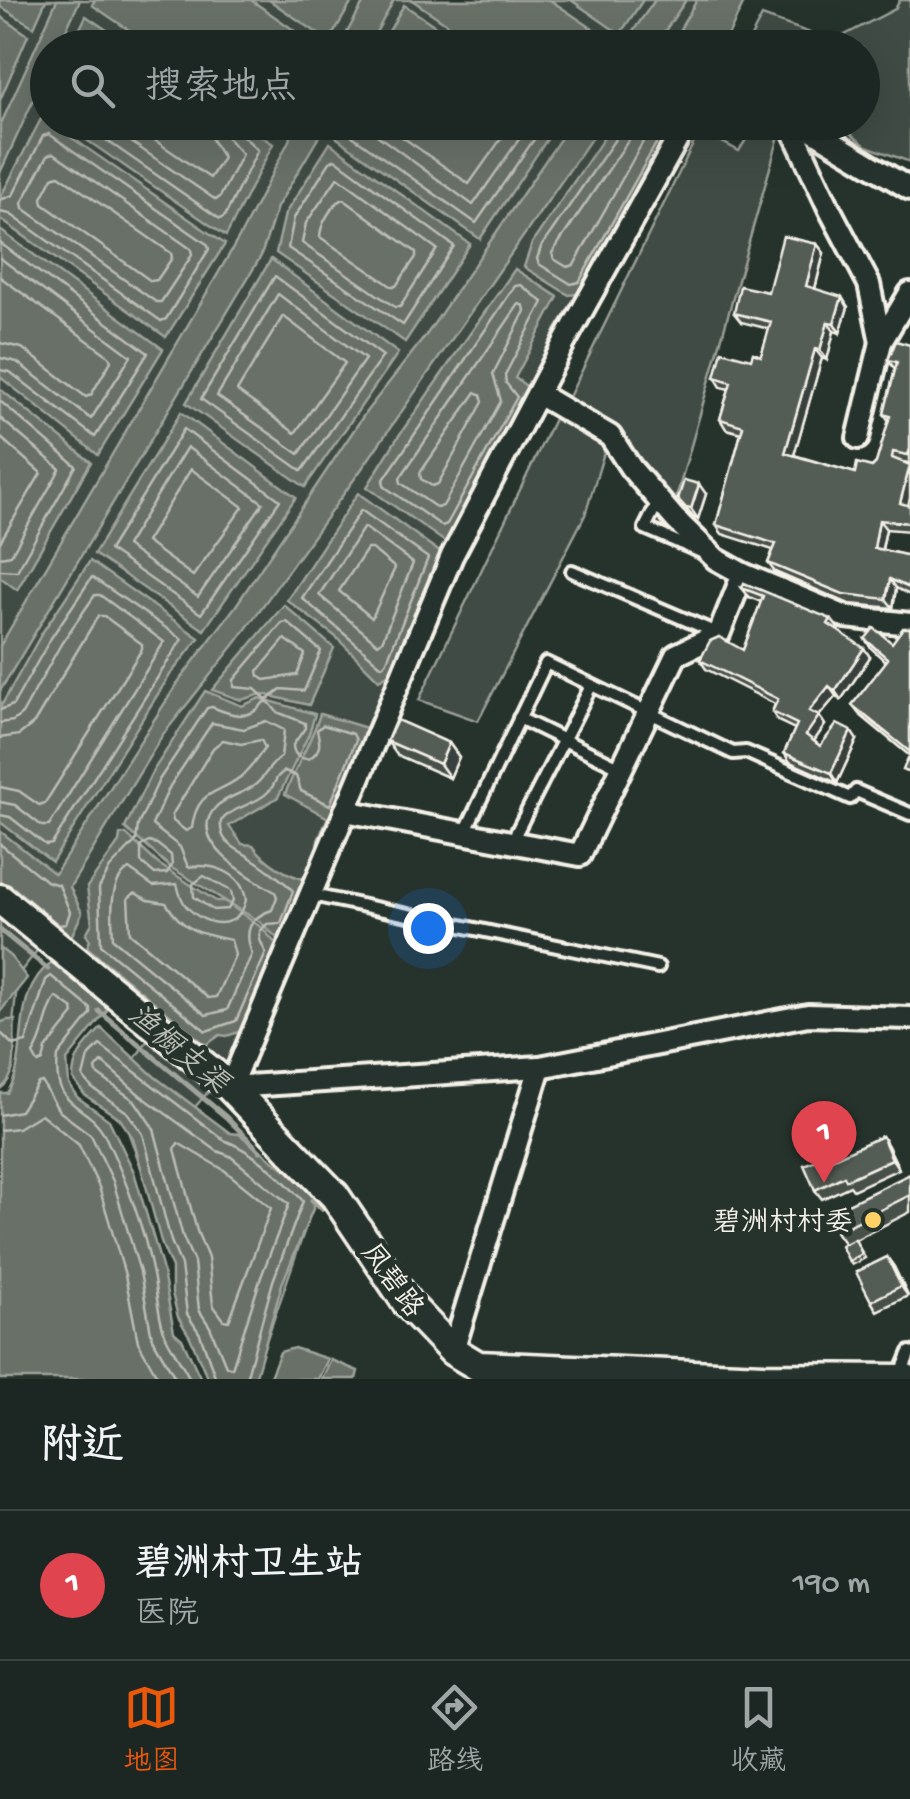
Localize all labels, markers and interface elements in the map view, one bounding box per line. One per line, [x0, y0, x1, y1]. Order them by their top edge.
search box [30, 30, 880, 140]
icon: search [65, 58, 120, 113]
text: 搜索地点 [145, 68, 297, 112]
your location [403, 903, 454, 954]
water label: 渔橱支渠 [119, 998, 237, 1105]
pin: 1 [792, 1100, 856, 1183]
place label: 碧洲村村委 [713, 1207, 853, 1241]
marker: 碧洲村村委 [862, 1209, 884, 1231]
street label: 凤碧路 [352, 1237, 430, 1325]
text: 附近 [40, 1425, 124, 1474]
text: 碧洲村卫生站 [135, 1545, 363, 1589]
text: 1 [66, 1566, 79, 1604]
text: 190 m [793, 1566, 870, 1604]
text: 医院 [135, 1597, 199, 1635]
tab: 地图 [124, 1680, 180, 1780]
tab: 路线 [427, 1680, 483, 1780]
tab: 收藏 [730, 1680, 786, 1780]

